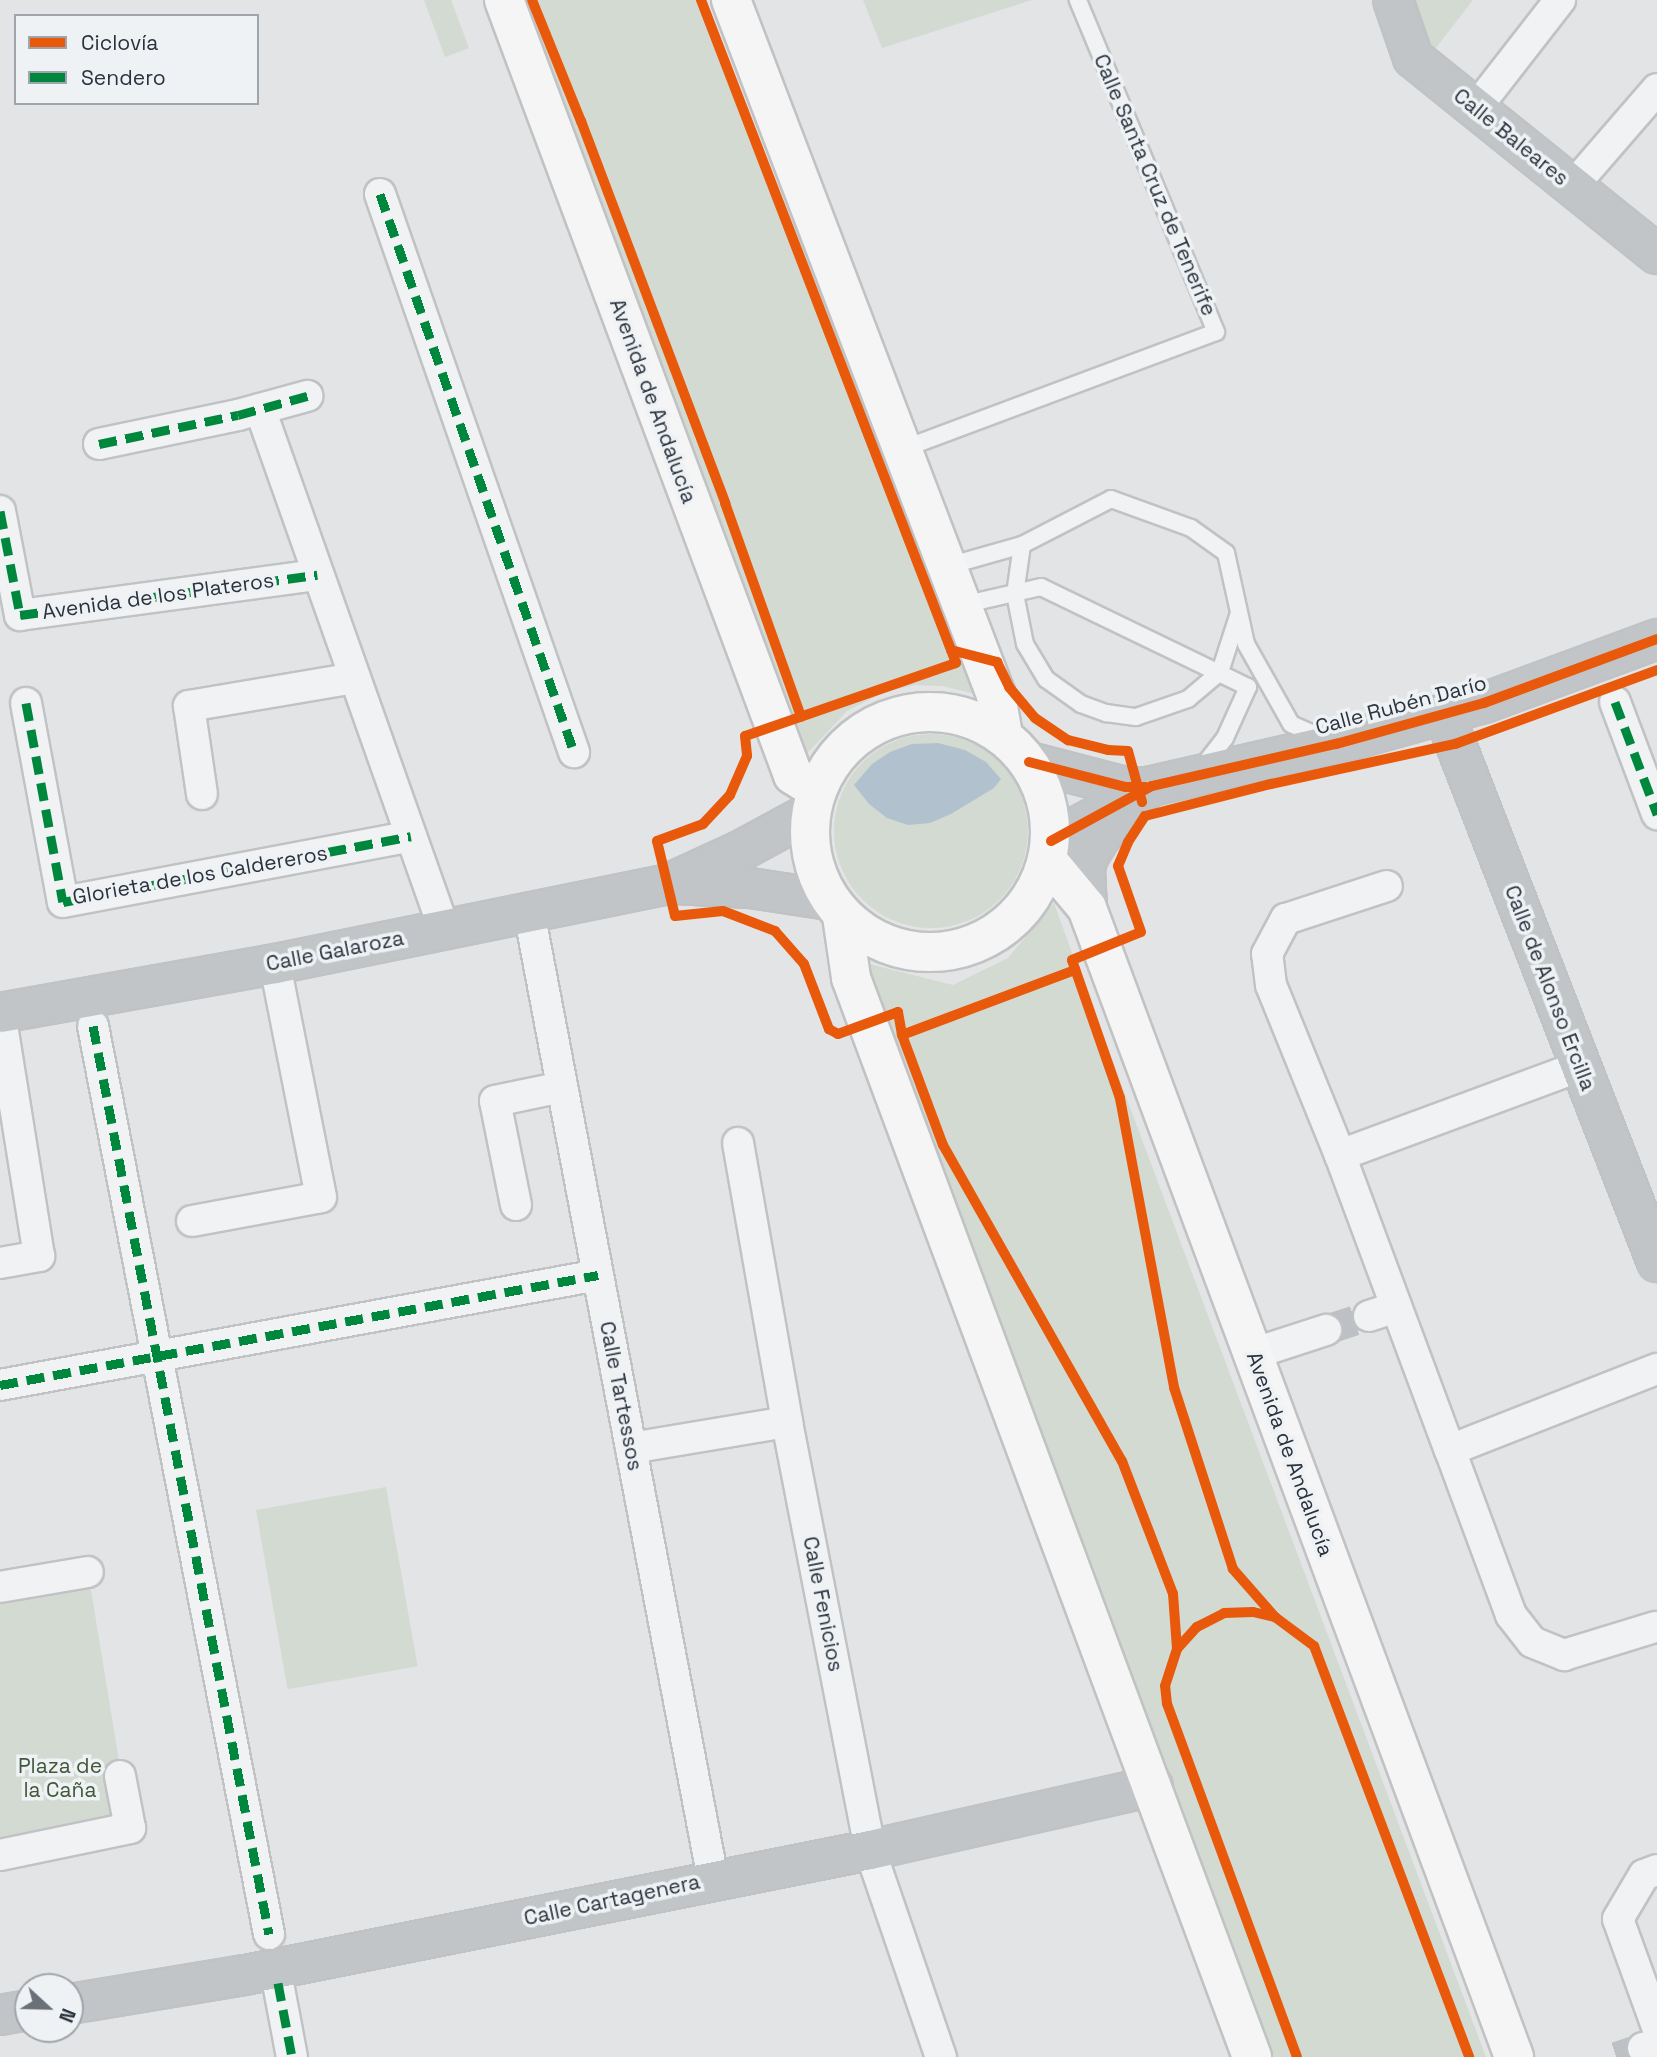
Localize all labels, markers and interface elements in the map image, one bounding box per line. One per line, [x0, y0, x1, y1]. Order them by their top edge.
legend [14, 14, 259, 105]
text: Ciclovía [81, 29, 158, 56]
street label: Calle Santa Cruz de Tenerife [1088, 50, 1222, 320]
text: Sendero [81, 64, 166, 91]
street label: Calle Baleares [1449, 83, 1573, 191]
street label: Avenida de Andalucía [604, 295, 702, 507]
street label: Avenida de los Plateros [41, 567, 275, 625]
street label: Calle Rubén Darío [1313, 670, 1489, 740]
street label: Glorieta de los Caldereros [71, 840, 329, 910]
street label: Calle de Alonso Ercilla [1499, 882, 1601, 1094]
street label: Calle Galaroza [264, 925, 406, 977]
street label: Calle Tartessos [594, 1319, 648, 1473]
street label: Avenida de Andalucía [1241, 1348, 1339, 1560]
street label: Calle Fenicios [798, 1534, 848, 1674]
park label: Plaza de la Caña [18, 1753, 102, 1803]
street label: Calle Cartagenera [522, 1869, 702, 1931]
north arrow [14, 1973, 84, 2043]
text: N [53, 2005, 81, 2026]

